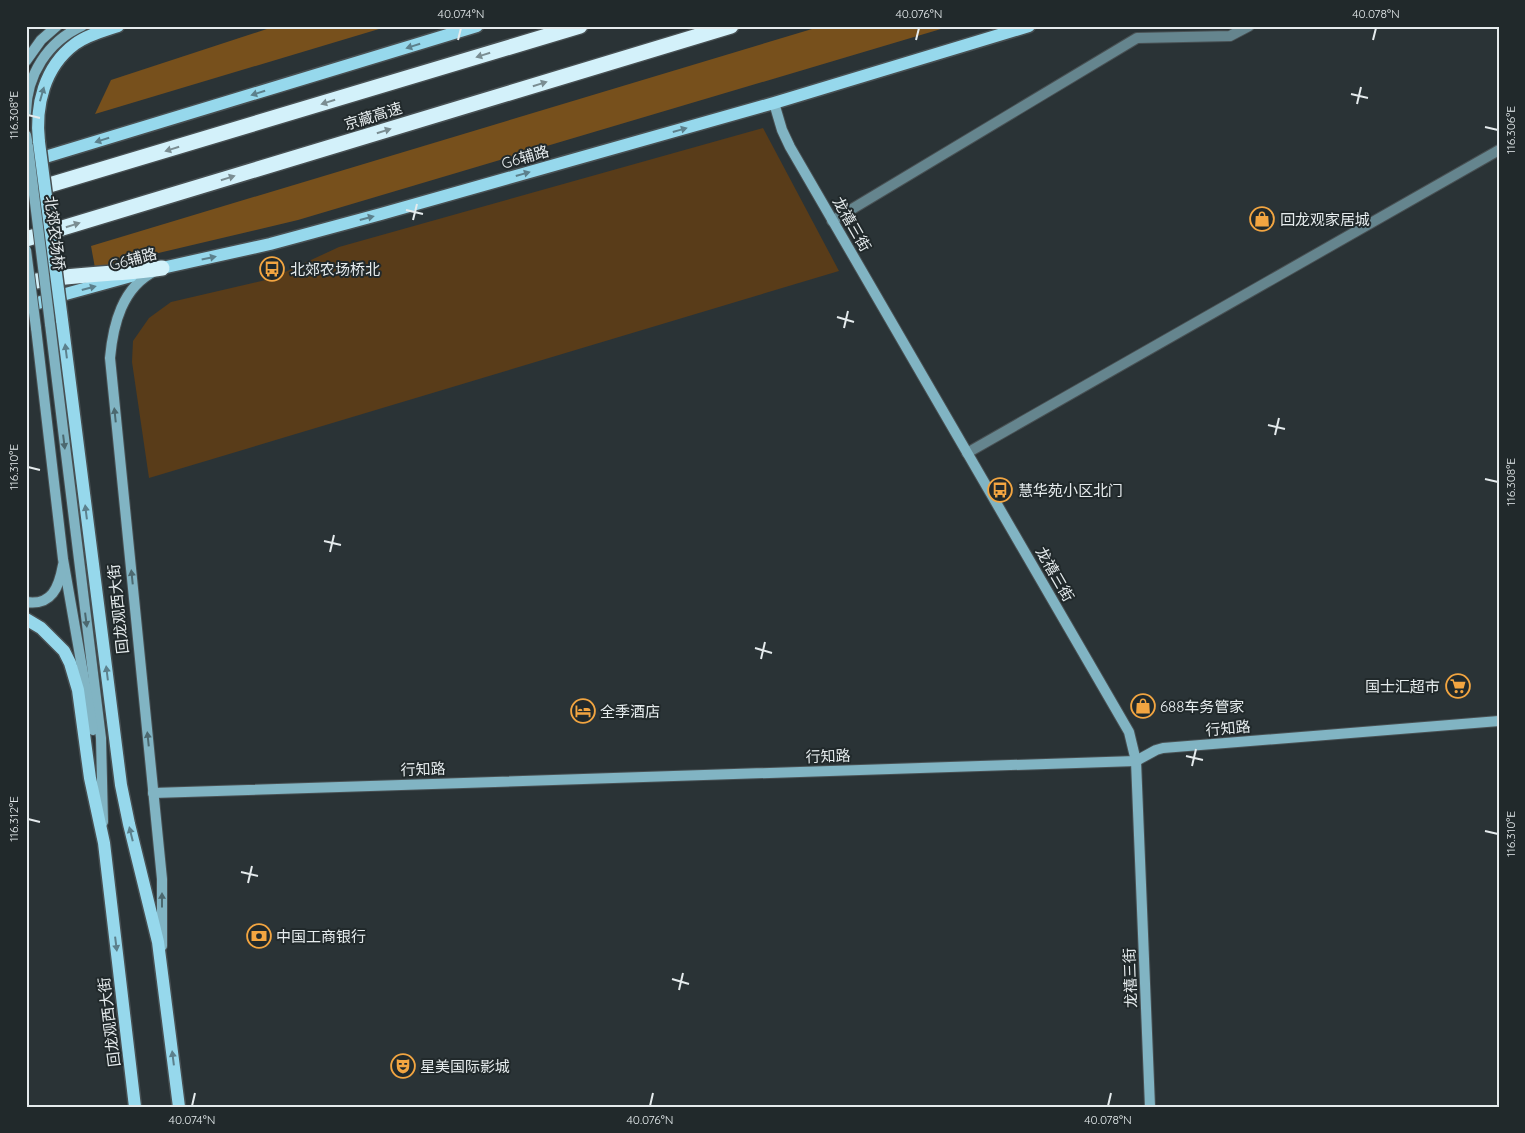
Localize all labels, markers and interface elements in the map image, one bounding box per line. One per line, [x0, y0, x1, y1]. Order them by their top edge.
text: 40.074°N [438, 6, 484, 21]
text: 40.076°N [895, 6, 943, 21]
text: 40.078°N [1352, 6, 1400, 21]
one-way arrow [406, 43, 421, 50]
one-way arrow [476, 52, 491, 60]
one-way arrow [532, 80, 547, 88]
one-way arrow [38, 86, 46, 101]
one-way arrow [250, 89, 265, 97]
text: 116.308°E [6, 91, 21, 139]
one-way arrow [320, 98, 335, 106]
street label: 京藏高速 [342, 98, 404, 134]
text: 116.306°E [1503, 106, 1518, 154]
one-way arrow [672, 125, 687, 133]
one-way arrow [377, 127, 392, 135]
one-way arrow [95, 136, 110, 144]
street label: G6辅路 [499, 141, 551, 173]
one-way arrow [164, 145, 179, 153]
one-way arrow [516, 170, 531, 178]
one-way arrow [221, 174, 236, 182]
street label: 龙禧三街 [829, 193, 875, 255]
street label: 北郊农场桥 [41, 195, 69, 271]
shop icon: 回龙观家居城 [1249, 206, 1275, 232]
place label: 回龙观家居城 [1280, 210, 1370, 229]
one-way arrow [359, 214, 374, 222]
one-way arrow [66, 221, 81, 229]
street label: G6辅路 [107, 244, 159, 274]
one-way arrow [202, 253, 218, 261]
bus stop icon: 北郊农场桥北 [259, 256, 285, 282]
place label: 北郊农场桥北 [290, 260, 380, 279]
one-way arrow [82, 283, 97, 291]
one-way arrow [62, 343, 70, 359]
one-way arrow [111, 407, 119, 423]
one-way arrow [60, 434, 68, 450]
text: 116.310°E [6, 444, 21, 490]
text: 116.308°E [1503, 458, 1518, 506]
bus stop icon: 慧华苑小区北门 [987, 477, 1013, 503]
place label: 慧华苑小区北门 [1018, 481, 1123, 500]
one-way arrow [82, 504, 90, 520]
street label: 龙禧三街 [1032, 543, 1078, 605]
street label: 回龙观西大街 [104, 563, 132, 655]
one-way arrow [127, 569, 135, 585]
one-way arrow [82, 612, 90, 628]
one-way arrow [103, 665, 111, 681]
supermarket icon: 国士汇超市 [1445, 673, 1471, 699]
place label: 国士汇超市 [1365, 677, 1440, 696]
shop icon: 688车务管家 [1130, 693, 1156, 719]
place label: 688车务管家 [1160, 697, 1244, 716]
hotel icon: 全季酒店 [570, 698, 596, 724]
place label: 全季酒店 [600, 702, 660, 721]
street label: 行知路 [1205, 717, 1251, 739]
one-way arrow [144, 730, 152, 746]
street label: 行知路 [805, 746, 851, 766]
street label: 行知路 [400, 759, 446, 779]
text: 116.312°E [6, 796, 21, 842]
text: 116.310°E [1503, 811, 1518, 857]
one-way arrow [127, 826, 135, 841]
one-way arrow [158, 892, 166, 908]
bank icon: 中国工商银行 [246, 923, 272, 949]
place label: 中国工商银行 [276, 927, 366, 946]
one-way arrow [112, 936, 120, 952]
street label: 龙禧三街 [1119, 948, 1141, 1008]
street label: 回龙观西大街 [94, 976, 124, 1068]
one-way arrow [169, 1050, 177, 1066]
theatre icon: 星美国际影城 [390, 1053, 416, 1079]
place label: 星美国际影城 [420, 1057, 510, 1076]
text: 40.074°N [169, 1112, 215, 1127]
text: 40.076°N [626, 1112, 674, 1127]
text: 40.078°N [1084, 1112, 1132, 1127]

